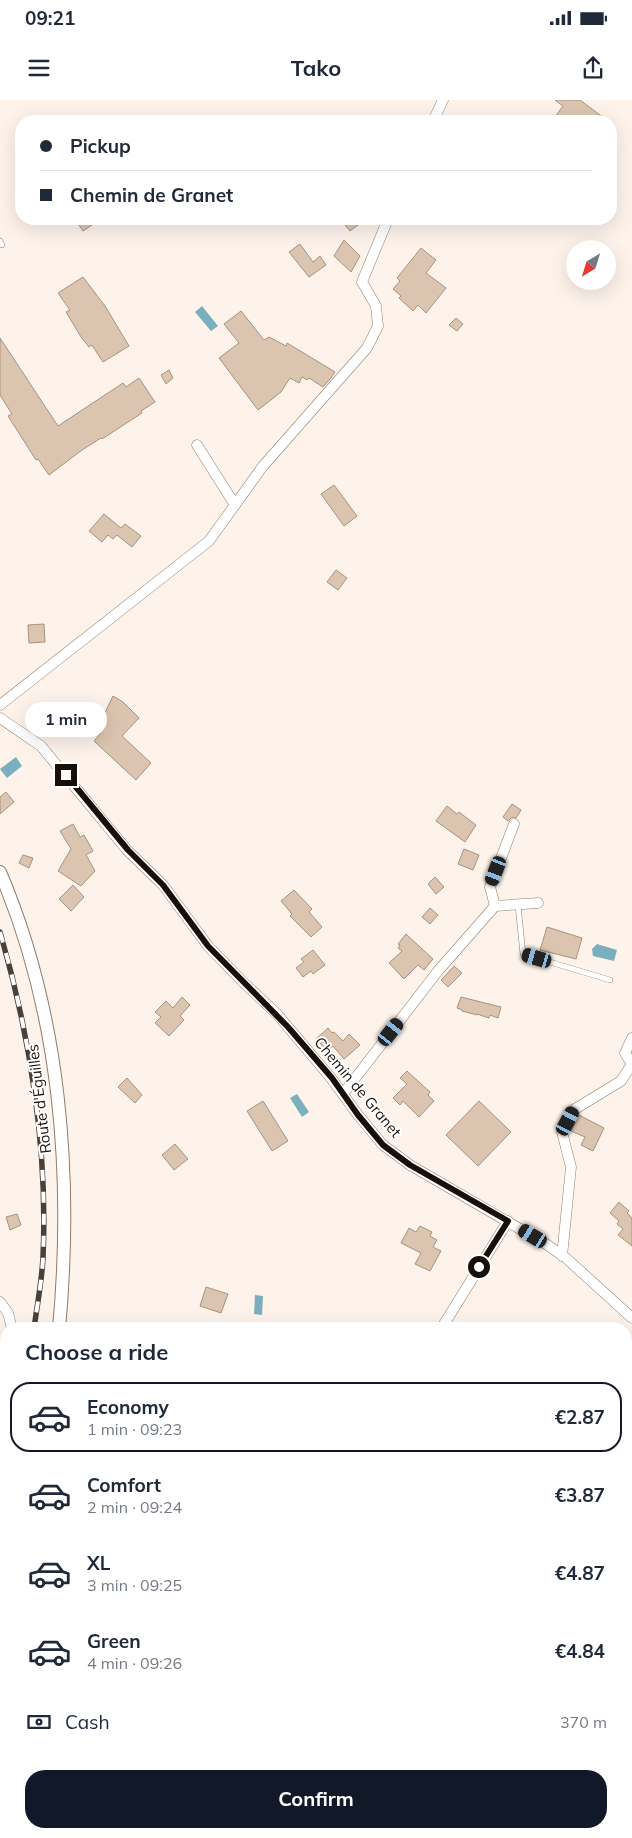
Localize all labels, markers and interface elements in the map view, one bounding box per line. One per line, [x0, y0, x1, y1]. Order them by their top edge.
text: 09:21 [25, 6, 75, 30]
icon: menu [25, 54, 53, 82]
text: Tako [291, 54, 341, 82]
icon: share [579, 54, 607, 82]
text: Pickup [70, 134, 131, 158]
text: Chemin de Granet [70, 183, 233, 207]
north arrow [566, 240, 616, 290]
map controls [566, 240, 616, 290]
callout: 1 min [25, 702, 107, 738]
text: 1 min [45, 709, 87, 729]
route end [55, 764, 77, 786]
car [483, 854, 508, 888]
car [520, 947, 553, 969]
car [375, 1016, 406, 1048]
street label: Chemin de Granet [310, 1033, 406, 1141]
street label: Route d'Éguilles [23, 1043, 55, 1155]
car [554, 1104, 581, 1138]
car [516, 1222, 549, 1250]
route start [468, 1256, 490, 1278]
text: Choose a ride [25, 1338, 168, 1366]
icon: car [27, 1395, 72, 1440]
text: Economy [87, 1395, 169, 1419]
text: €2.87 [555, 1405, 605, 1429]
text: 1 min · 09:23 [87, 1419, 182, 1439]
icon: car [27, 1473, 72, 1518]
text: Comfort [87, 1473, 161, 1497]
text: €3.87 [555, 1483, 605, 1507]
text: 2 min · 09:24 [87, 1497, 182, 1517]
icon: car [27, 1551, 72, 1596]
text: XL [87, 1551, 110, 1575]
text: €4.87 [555, 1561, 605, 1585]
text: 3 min · 09:25 [87, 1575, 182, 1595]
icon: car [27, 1629, 72, 1674]
text: Green [87, 1629, 141, 1653]
text: €4.84 [555, 1639, 605, 1663]
text: 4 min · 09:26 [87, 1653, 182, 1673]
icon: cash [25, 1708, 53, 1736]
text: Cash [65, 1710, 110, 1734]
text: 370 m [560, 1712, 607, 1732]
button: Confirm [25, 1770, 607, 1828]

